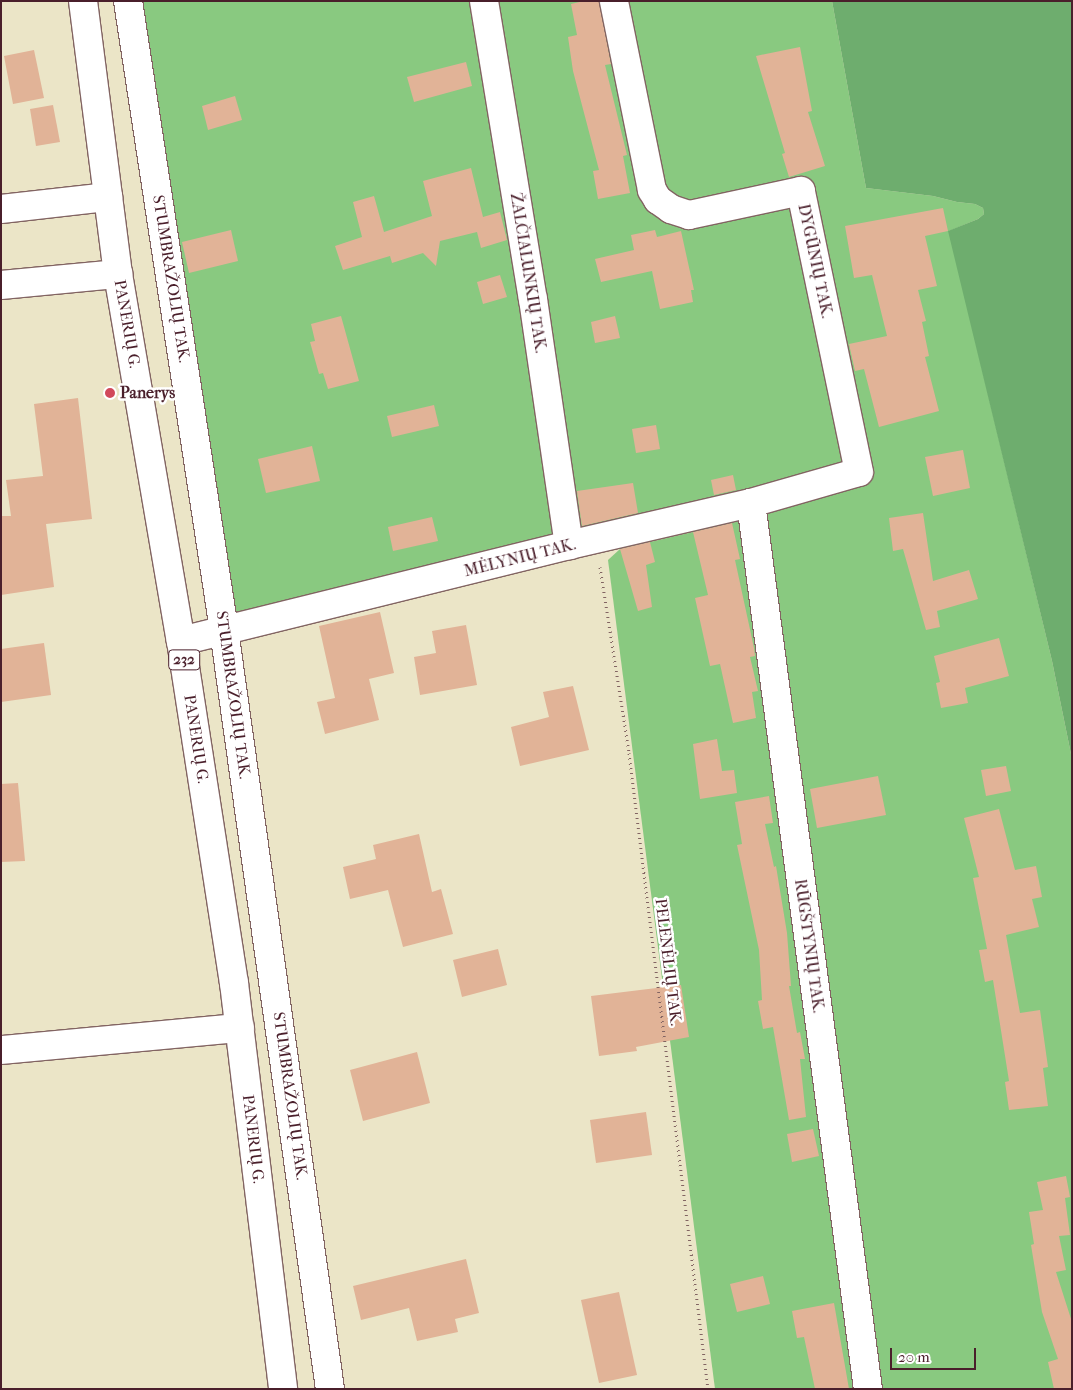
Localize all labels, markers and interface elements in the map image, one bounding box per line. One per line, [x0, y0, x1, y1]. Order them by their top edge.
street label: ŽALČIALUNKIŲ TAK. [506, 192, 550, 354]
street label: STUMBRAŽOLIŲ TAK. [148, 194, 194, 364]
street label: DYGŪNIŲ TAK. [794, 202, 836, 320]
street label: PANERIŲ G. [110, 278, 144, 370]
place label: Panerys [120, 383, 175, 403]
marker: Panerys [104, 387, 116, 399]
street label: MĖLYNIŲ TAK. [462, 535, 578, 581]
street label: STUMBRAŽOLIŲ TAK. [212, 610, 254, 780]
road number: 232 [168, 648, 200, 672]
street label: PANERIŲ G. [180, 693, 212, 785]
street label: RŪGŠTYNIŲ TAK. [790, 878, 828, 1014]
street label: PELENĖLIŲ TAK. [651, 897, 685, 1027]
street label: STUMBRAŽOLIŲ TAK. [269, 1011, 311, 1181]
street label: PANERIŲ G. [238, 1093, 268, 1185]
scale bar [893, 1338, 979, 1370]
text: 20 m [898, 1348, 930, 1366]

